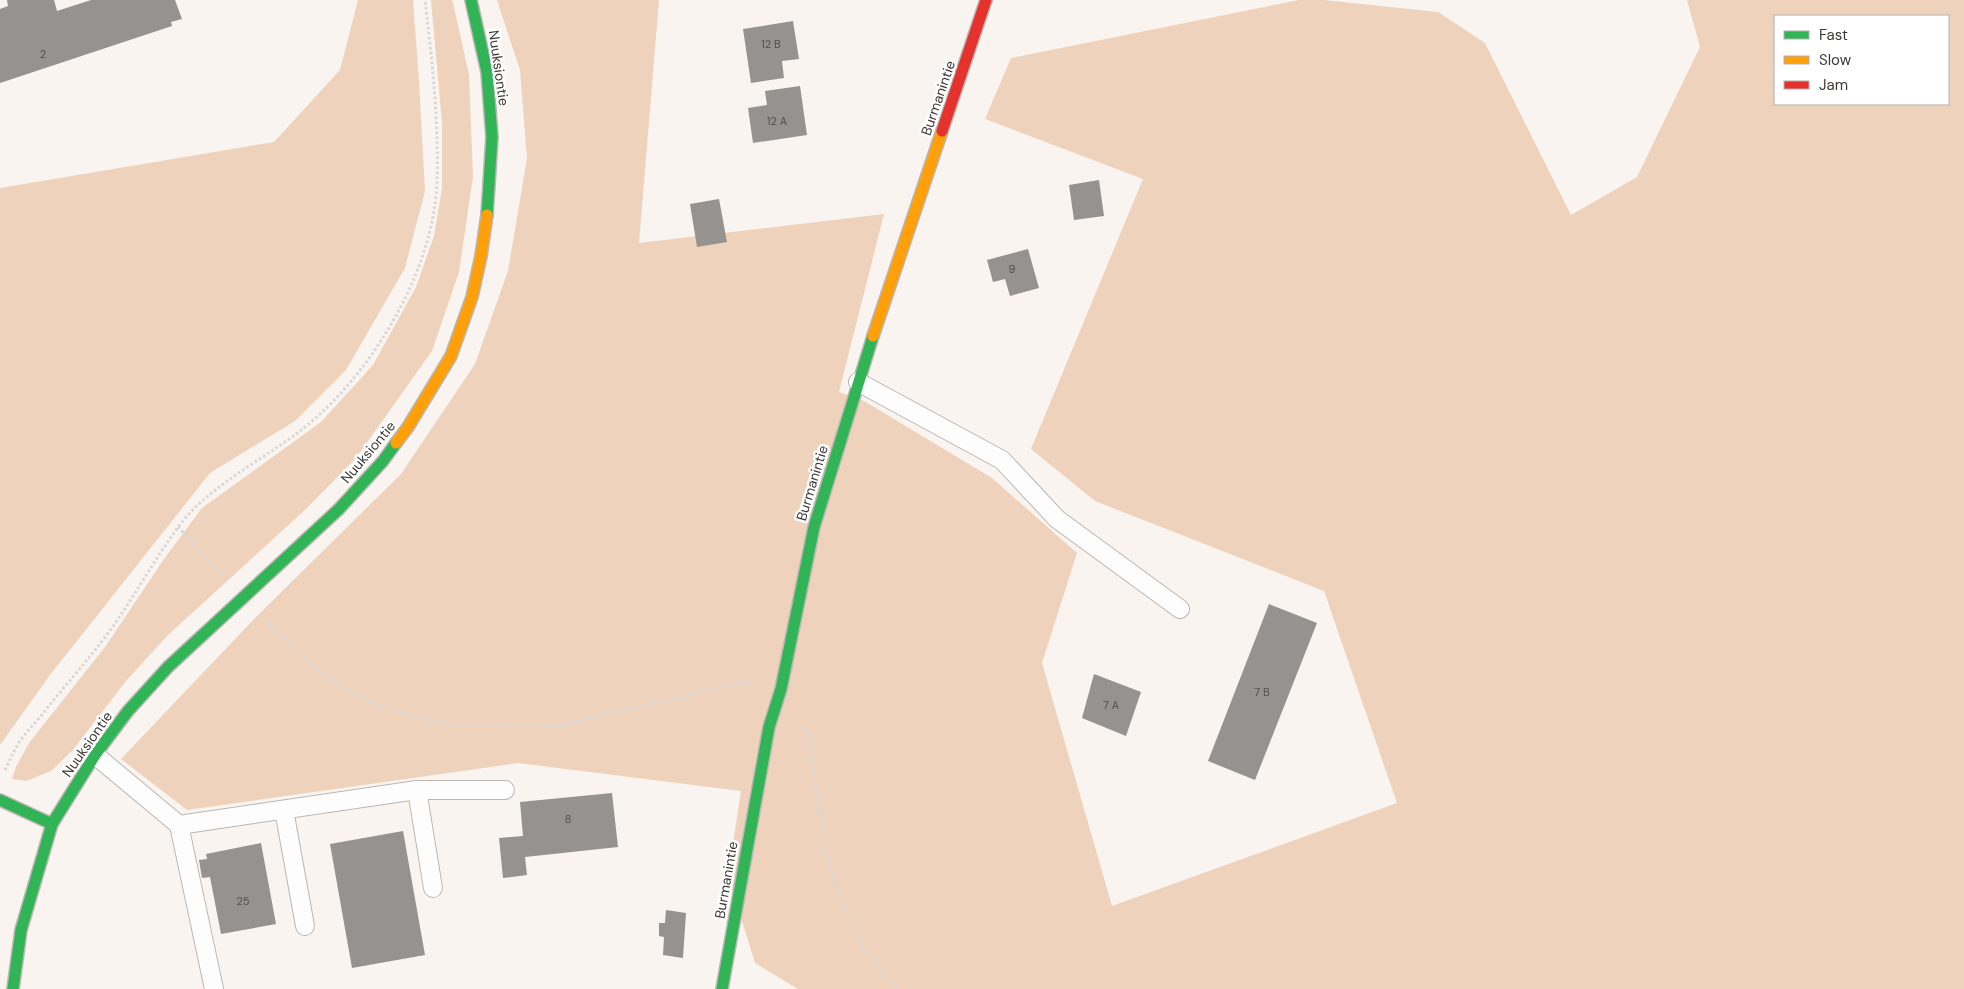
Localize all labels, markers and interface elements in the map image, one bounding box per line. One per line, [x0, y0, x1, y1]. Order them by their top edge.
legend [1774, 15, 1949, 105]
text: Fast [1819, 25, 1848, 45]
street label: Nuuksiontie [485, 29, 513, 107]
house number: 12 B [761, 37, 781, 51]
house number: 2 [40, 47, 46, 61]
text: Slow [1819, 50, 1852, 70]
street label: Burmanintie [917, 58, 959, 138]
text: Jam [1819, 75, 1848, 95]
house number: 12 A [767, 114, 787, 128]
house number: 9 [1009, 262, 1016, 276]
street label: Nuuksiontie [337, 417, 399, 487]
street label: Burmanintie [792, 443, 832, 523]
house number: 7 B [1254, 685, 1270, 699]
house number: 7 A [1103, 698, 1119, 712]
street label: Nuuksiontie [58, 708, 116, 780]
house number: 8 [565, 812, 571, 826]
street label: Burmanintie [710, 840, 742, 920]
house number: 25 [236, 894, 250, 908]

